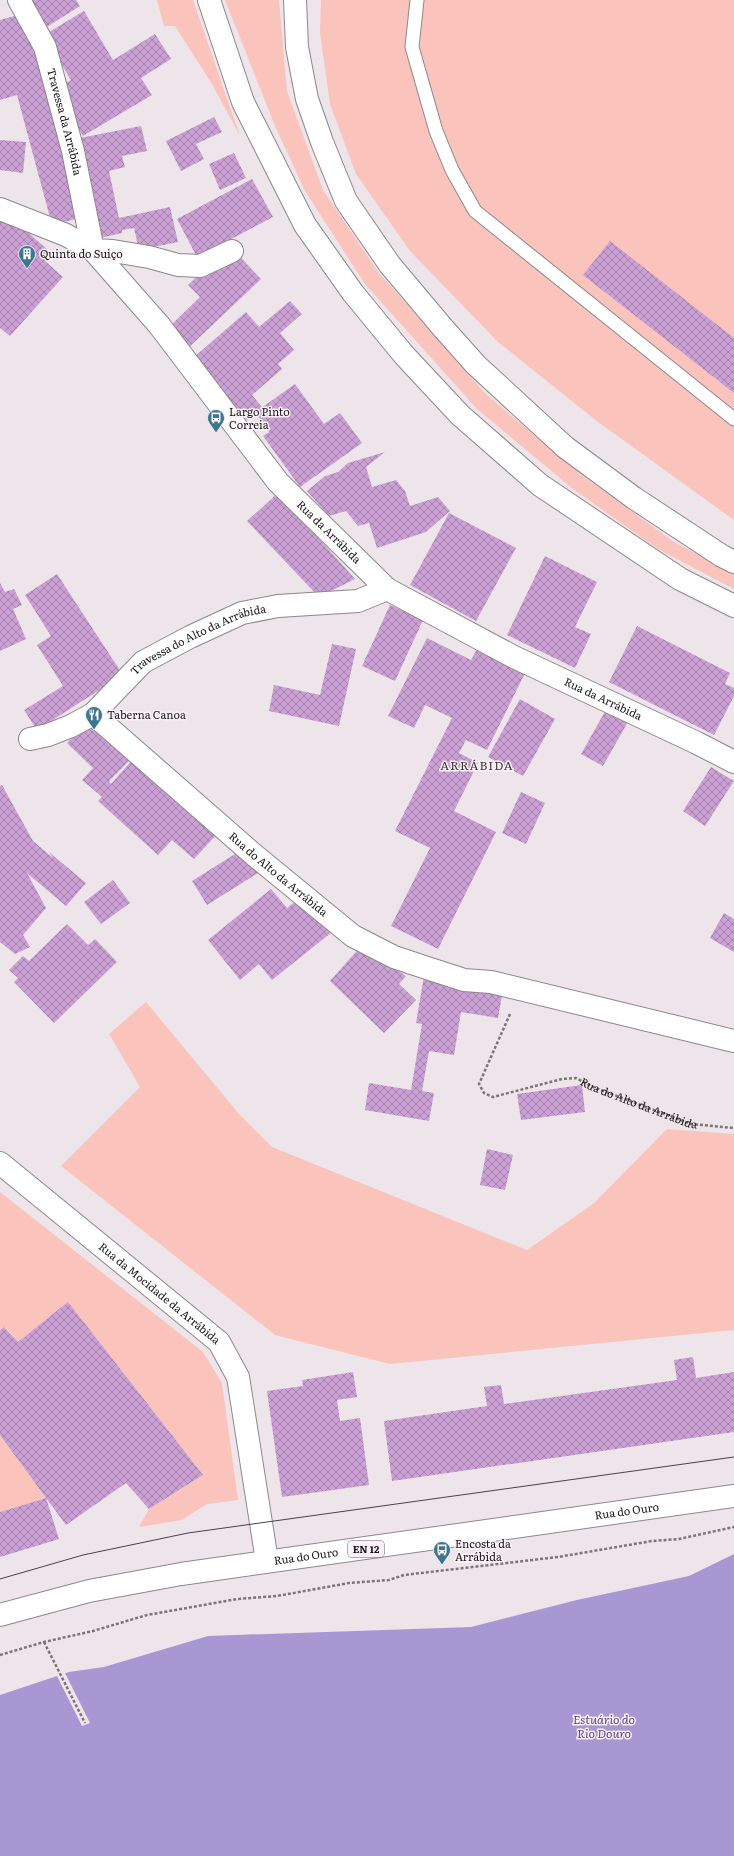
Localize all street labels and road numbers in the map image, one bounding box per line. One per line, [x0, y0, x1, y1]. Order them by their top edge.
street label: Travessa da Arrábida [44, 66, 87, 177]
street label: Rua da Arrábida [294, 496, 365, 567]
street label: Travessa do Alto da Arrábida [126, 600, 267, 678]
street label: Rua da Arrábida [562, 673, 645, 723]
street label: Rua do Alto da Arrábida [226, 828, 332, 919]
street label: Rua do Alto da Arrábida [578, 1073, 698, 1132]
street label: Rua da Mocidade da Arrábida [96, 1238, 224, 1347]
street label: Rua do Ouro [594, 1498, 660, 1523]
road number: EN 12 [348, 1541, 384, 1557]
street label: Rua do Ouro [273, 1543, 339, 1568]

